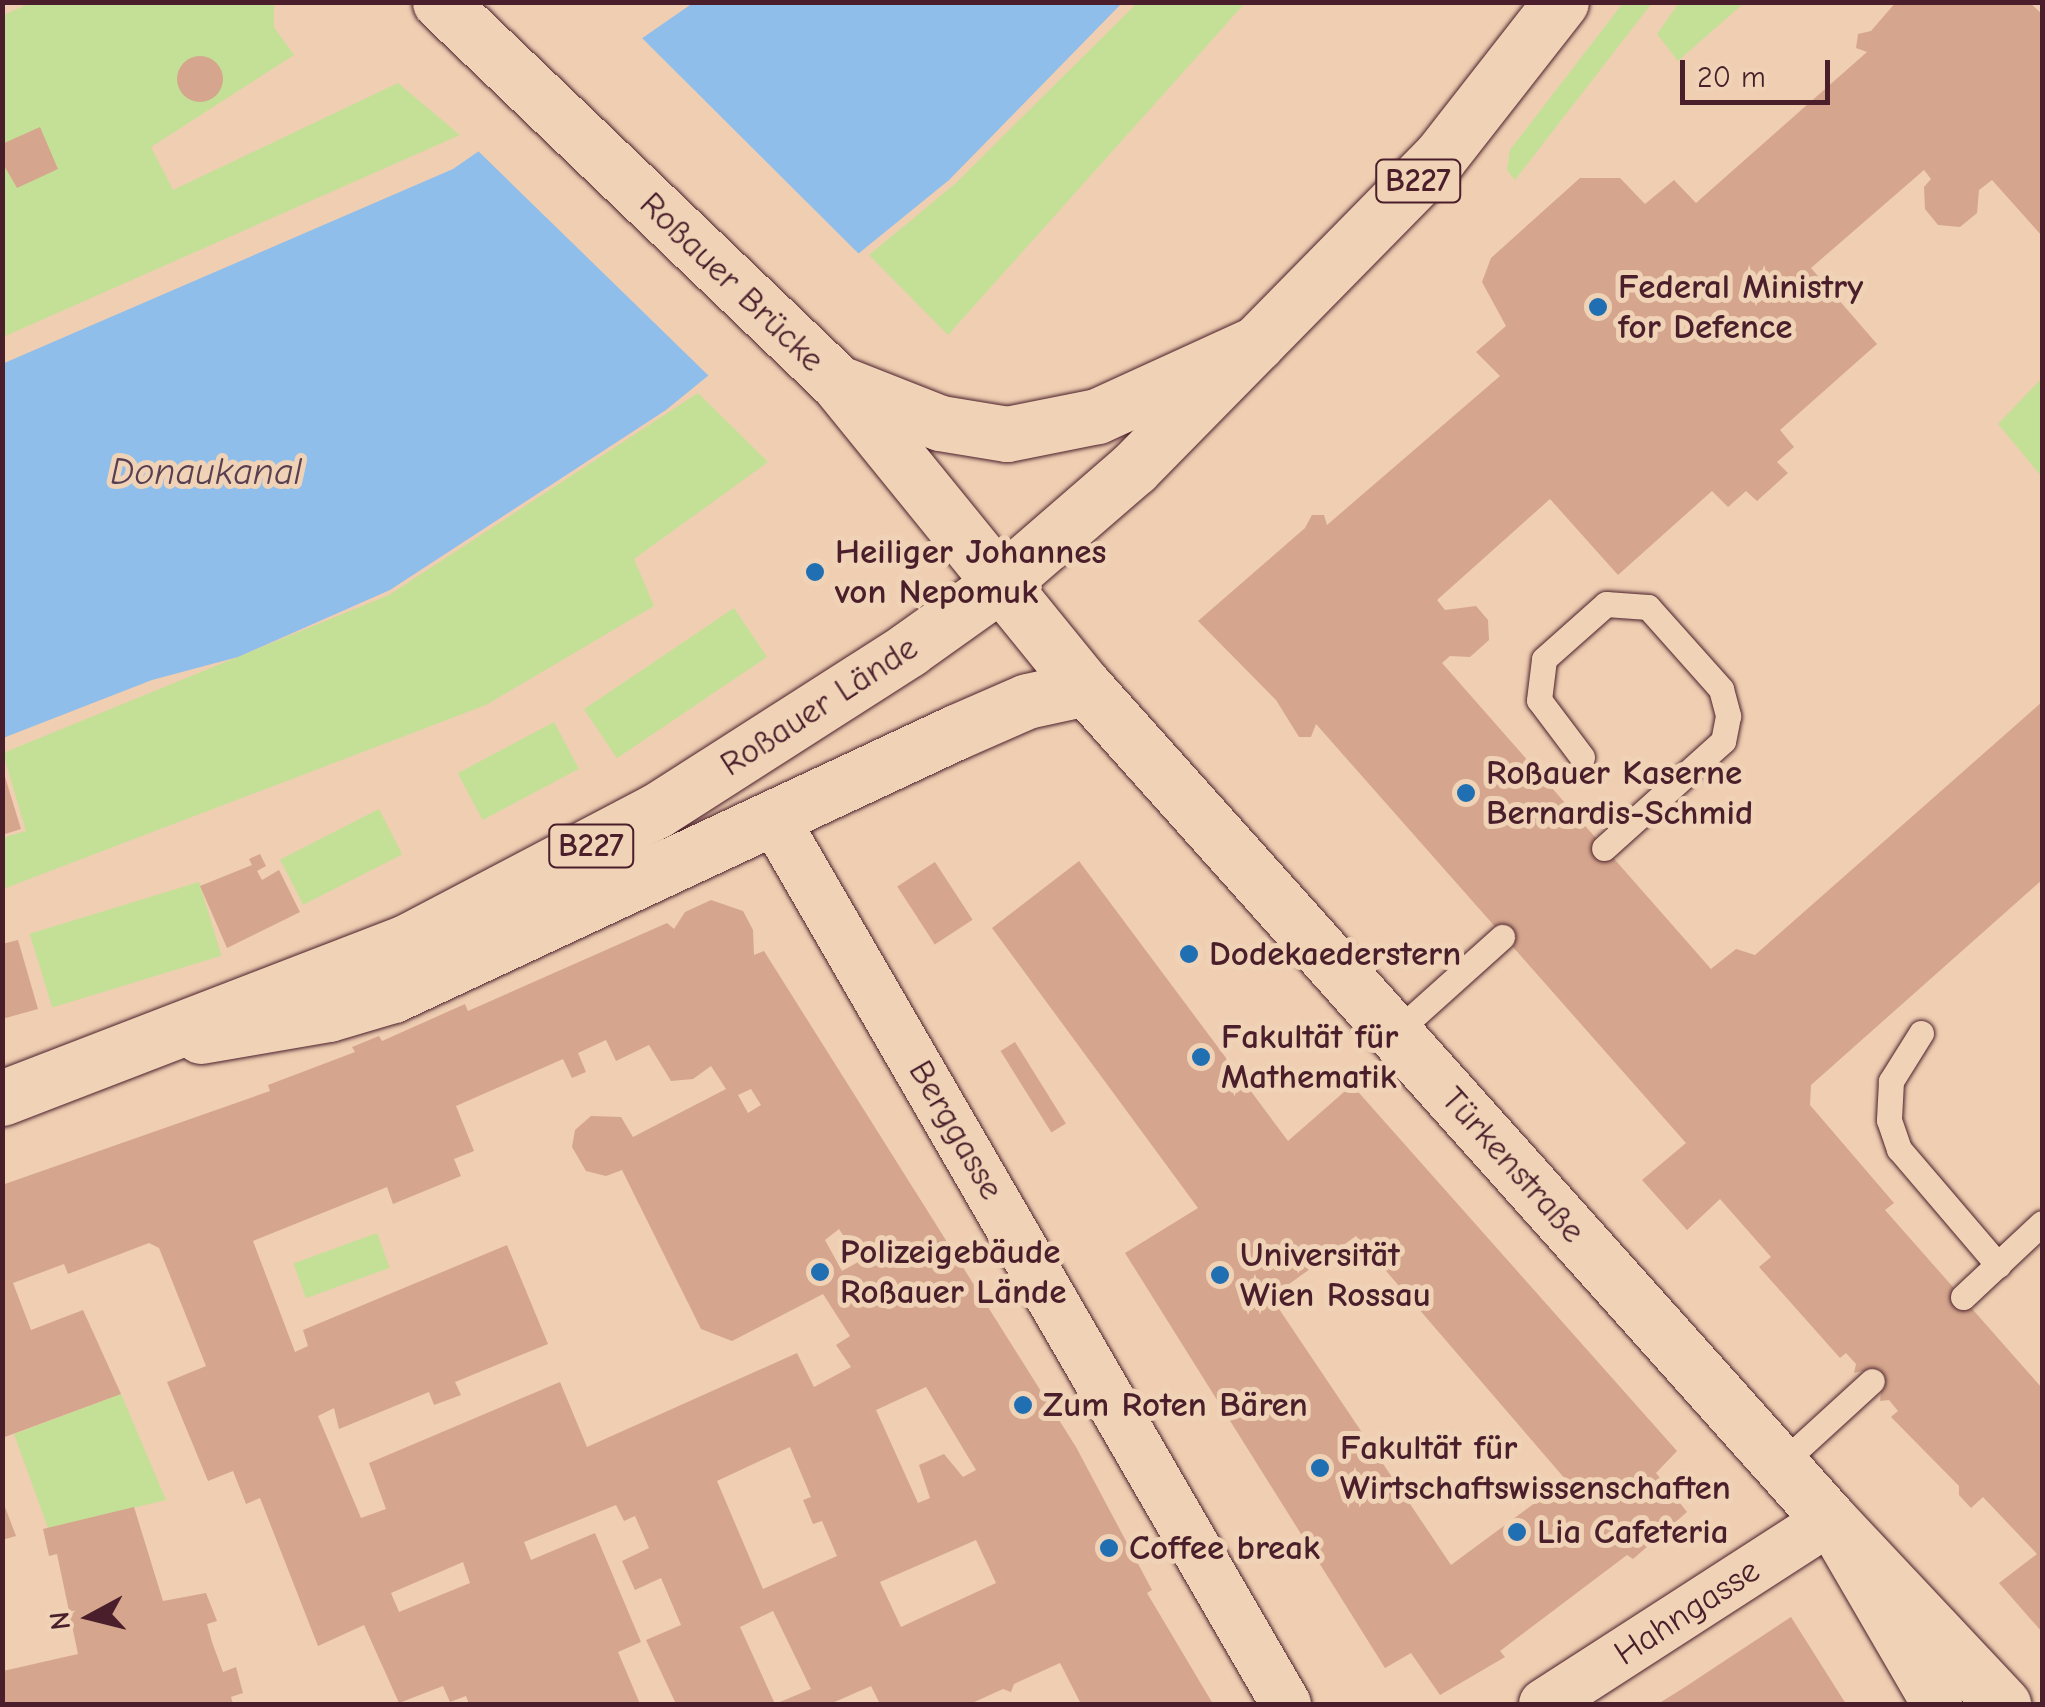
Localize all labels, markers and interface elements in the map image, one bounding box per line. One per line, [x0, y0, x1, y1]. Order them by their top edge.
scale bar [1685, 40, 1835, 102]
text: 20 m [1697, 60, 1766, 95]
road number: B227 [1373, 154, 1463, 208]
street label: Roßauer Brücke [631, 183, 833, 381]
place label: Federal Ministry for Defence [1618, 266, 1863, 348]
marker: Federal Ministry for Defence [1587, 296, 1609, 318]
water label: Donaukanal [110, 450, 302, 496]
place label: Heiliger Johannes von Nepomuk [835, 531, 1106, 613]
marker: Heiliger Johannes von Nepomuk [804, 561, 826, 583]
street label: Roßauer Lände [712, 627, 926, 785]
place label: Roßauer Kaserne Bernardis-Schmid [1486, 752, 1753, 834]
marker: Roßauer Kaserne Bernardis-Schmid [1455, 782, 1477, 804]
road number: B227 [546, 819, 636, 873]
place label: Dodekaederstern [1209, 933, 1461, 975]
marker: Dodekaederstern [1178, 943, 1200, 965]
place label: Fakultät für Mathematik [1221, 1016, 1398, 1098]
marker: Fakultät für Mathematik [1190, 1046, 1212, 1068]
street label: Berggasse [899, 1053, 1013, 1207]
street label: Türkenstraße [1432, 1079, 1594, 1251]
place label: Polizeigebäude Roßauer Lände [840, 1231, 1066, 1313]
place label: Universität Wien Rossau [1240, 1234, 1431, 1316]
marker: Polizeigebäude Roßauer Lände [809, 1261, 831, 1283]
marker: Universität Wien Rossau [1209, 1264, 1231, 1286]
place label: Zum Roten Bären [1043, 1384, 1308, 1426]
marker: Zum Roten Bären [1012, 1394, 1034, 1416]
place label: Fakultät für Wirtschaftswissenschaften [1340, 1427, 1731, 1509]
marker: Fakultät für Wirtschaftswissenschaften [1309, 1457, 1331, 1479]
place label: Lia Cafeteria [1537, 1511, 1728, 1553]
marker: Lia Cafeteria [1506, 1521, 1528, 1543]
place label: Coffee break [1129, 1527, 1320, 1569]
marker: Coffee break [1098, 1537, 1120, 1559]
street label: Hahngasse [1607, 1550, 1767, 1674]
north arrow [40, 1567, 140, 1667]
text: N [43, 1610, 77, 1632]

